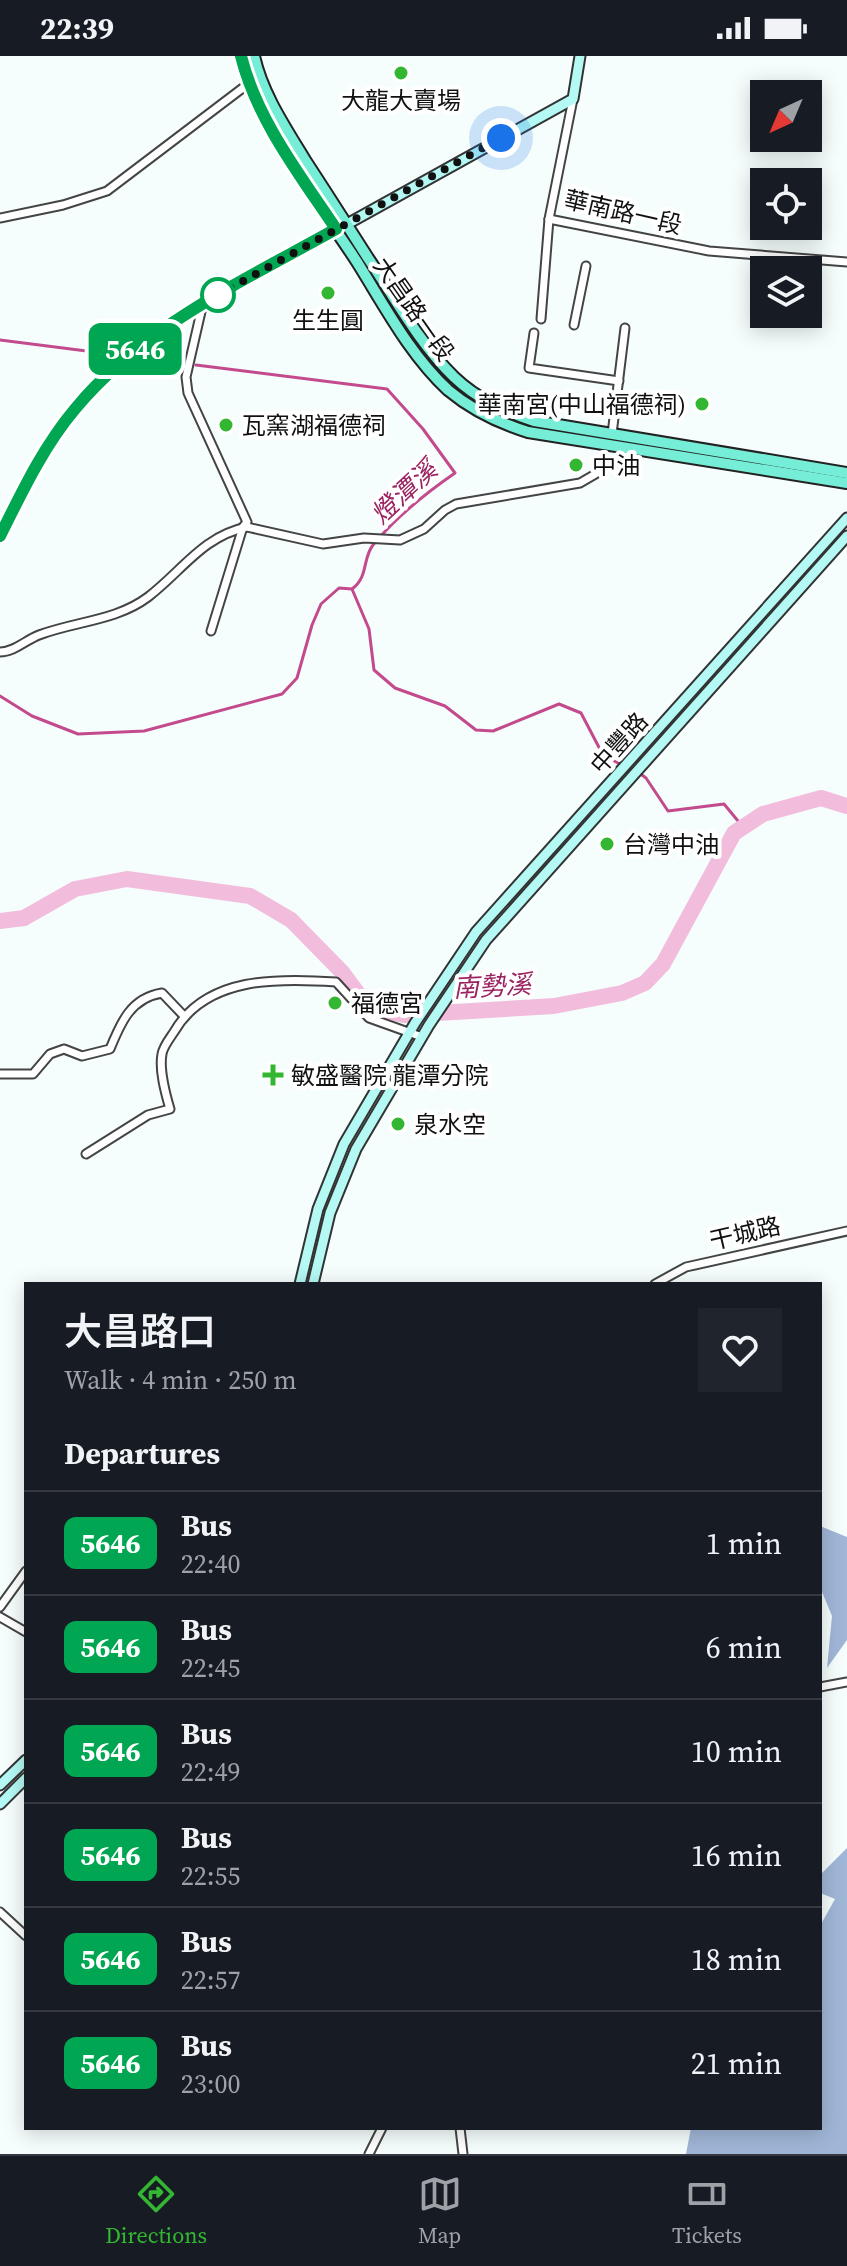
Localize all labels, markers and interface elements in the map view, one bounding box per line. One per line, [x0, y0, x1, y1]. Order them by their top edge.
text: 22:39 [40, 8, 114, 49]
marker: 大龍大賣場 [392, 64, 410, 82]
north arrow [750, 80, 822, 152]
map controls [750, 80, 822, 328]
place label: 大龍大賣場 [341, 84, 461, 117]
your location [481, 118, 521, 158]
button: locate [750, 168, 822, 240]
street label: 華南路一段 [561, 182, 685, 242]
street label: 大昌路一段 [366, 250, 462, 368]
button: layers [750, 256, 822, 328]
unlabelled marker [201, 278, 235, 312]
marker: 生生圓 [319, 284, 337, 302]
place label: 生生圓 [292, 304, 364, 337]
line badge: 5646 [79, 323, 191, 375]
text: 5646 [105, 330, 165, 368]
place label: 華南宮(中山福德祠) [478, 388, 686, 421]
marker: 華南宮(中山福德祠) [693, 395, 711, 413]
place label: 瓦窯湖福德祠 [242, 409, 386, 442]
marker: 瓦窯湖福德祠 [217, 416, 235, 434]
place label: 中油 [592, 449, 640, 482]
water label: 燈潭溪 [363, 450, 448, 532]
marker: 中油 [567, 456, 585, 474]
street label: 中豐路 [583, 705, 655, 781]
place label: 台灣中油 [623, 828, 719, 861]
marker: 台灣中油 [598, 835, 616, 853]
water label: 南勢溪 [452, 966, 536, 1006]
place label: 福德宮 [351, 987, 423, 1020]
marker: 福德宮 [326, 994, 344, 1012]
place label: 敏盛醫院 龍潭分院 [291, 1059, 489, 1092]
marker: 敏盛醫院 龍潭分院 [262, 1064, 284, 1086]
place label: 泉水空 [414, 1108, 486, 1141]
marker: 泉水空 [389, 1115, 407, 1133]
street label: 干城路 [706, 1209, 784, 1257]
text: 大昌路口 [64, 1306, 216, 1358]
button: heart [698, 1308, 782, 1392]
text: Walk · 4 min · 250 m [64, 1362, 297, 1398]
text: Departures [64, 1433, 220, 1474]
text: Bus [181, 1505, 232, 1546]
text: 1 min [706, 1523, 782, 1564]
text: 5646 [80, 1524, 141, 1562]
text: 22:40 [181, 1546, 241, 1582]
text: Bus [181, 1609, 232, 1650]
text: 6 min [706, 1627, 782, 1668]
text: 5646 [80, 1628, 141, 1666]
text: 22:45 [181, 1650, 241, 1686]
text: Bus [181, 1713, 232, 1754]
text: 10 min [691, 1731, 782, 1772]
text: 5646 [80, 1732, 141, 1770]
text: 22:49 [181, 1754, 241, 1790]
text: Bus [181, 1817, 232, 1858]
text: 16 min [691, 1835, 782, 1876]
text: 5646 [80, 1836, 141, 1874]
text: 22:55 [181, 1858, 241, 1894]
text: Bus [181, 1921, 232, 1962]
text: 18 min [691, 1939, 782, 1980]
text: 5646 [80, 1940, 141, 1978]
text: 22:57 [181, 1962, 241, 1998]
text: Bus [181, 2025, 232, 2066]
text: 21 min [691, 2043, 782, 2084]
text: 5646 [80, 2044, 141, 2082]
text: 23:00 [181, 2066, 241, 2102]
tab: Directions [105, 2172, 207, 2250]
tab: Map [418, 2172, 462, 2250]
tab: Tickets [672, 2172, 742, 2250]

